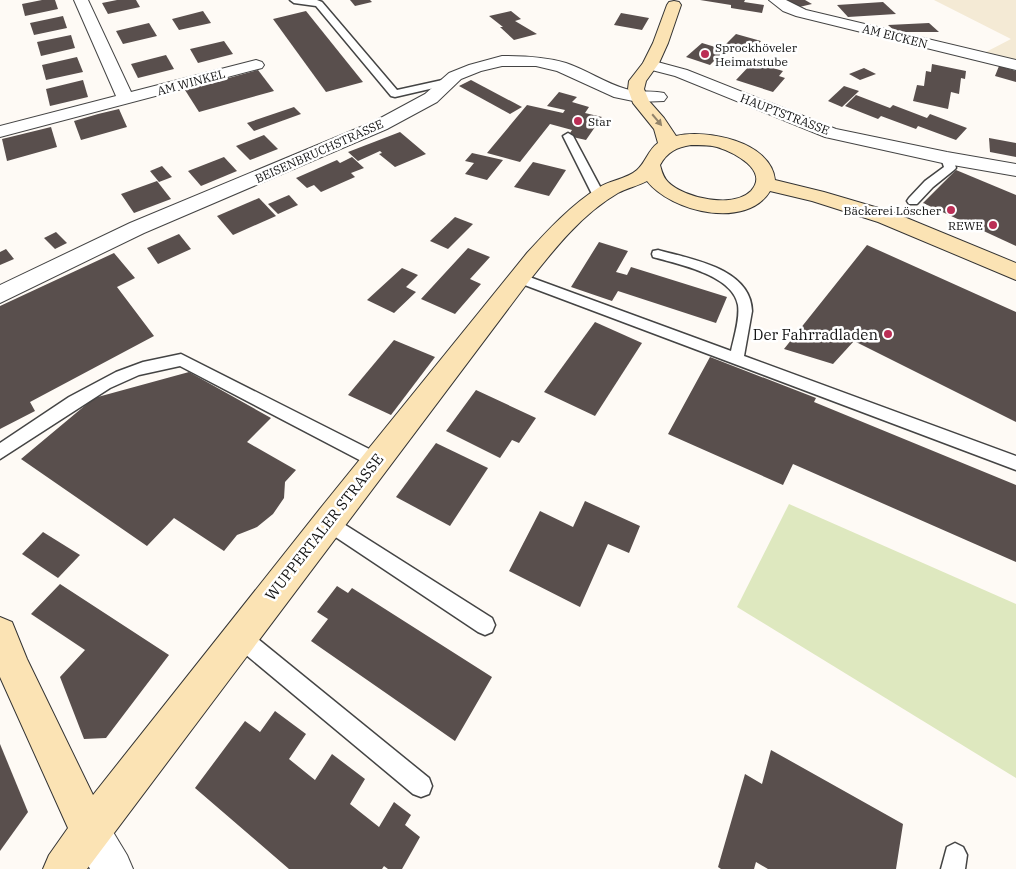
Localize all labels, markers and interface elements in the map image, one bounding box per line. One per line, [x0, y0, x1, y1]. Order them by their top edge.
street label: AM EICKEN [861, 21, 929, 51]
place label: Sprockhöveler Heimatstube [715, 40, 798, 69]
marker: Sprockhöveler Heimatstube [699, 48, 711, 60]
street label: AM WINKEL [155, 66, 227, 98]
street label: HAUPTSTRASSE [738, 90, 832, 138]
one-way arrow [651, 113, 662, 126]
place label: Star [588, 114, 612, 129]
marker: Star [572, 115, 584, 127]
street label: BEISENBRUCHSTRASSE [253, 116, 385, 186]
place label: Bäckerei Löscher [843, 203, 942, 218]
marker: Bäckerei Löscher [945, 204, 957, 216]
place label: REWE [948, 218, 983, 233]
marker: REWE [987, 219, 999, 231]
place label: Der Fahrradladen [753, 325, 878, 344]
marker: Der Fahrradladen [882, 328, 894, 340]
street label: WUPPERTALER STRASSE [261, 450, 387, 604]

